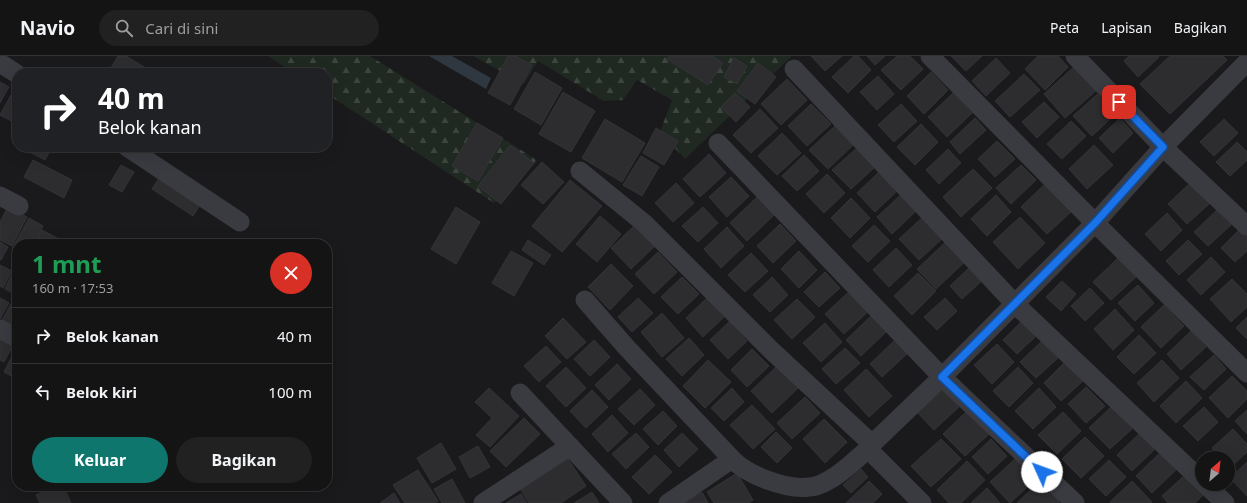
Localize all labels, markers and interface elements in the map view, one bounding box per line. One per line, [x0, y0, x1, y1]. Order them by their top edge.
search box [99, 10, 379, 46]
text: Navio [20, 15, 75, 41]
icon: search [113, 17, 135, 39]
text: Cari di sini [145, 18, 218, 38]
text: Peta [1050, 18, 1079, 37]
text: Lapisan [1101, 18, 1152, 37]
text: Bagikan [1174, 18, 1227, 37]
text: 40 m [98, 79, 165, 117]
icon: right [32, 84, 84, 136]
pin [1102, 85, 1136, 119]
icon: arrive [1108, 91, 1130, 113]
text: Belok kanan [98, 115, 202, 139]
text: 1 mnt [32, 247, 101, 280]
button: close [270, 252, 312, 294]
text: 160 m · 17:53 [32, 279, 113, 297]
icon: right [32, 325, 54, 347]
text: Belok kanan [66, 326, 159, 346]
text: 40 m [277, 326, 312, 346]
icon: left [32, 381, 54, 403]
text: Belok kiri [66, 382, 137, 402]
text: 100 m [268, 382, 312, 402]
button: Keluar [32, 437, 168, 483]
button: Bagikan [176, 437, 312, 483]
position arrow [1021, 451, 1063, 493]
north arrow [1195, 451, 1235, 491]
map controls [1195, 451, 1235, 491]

